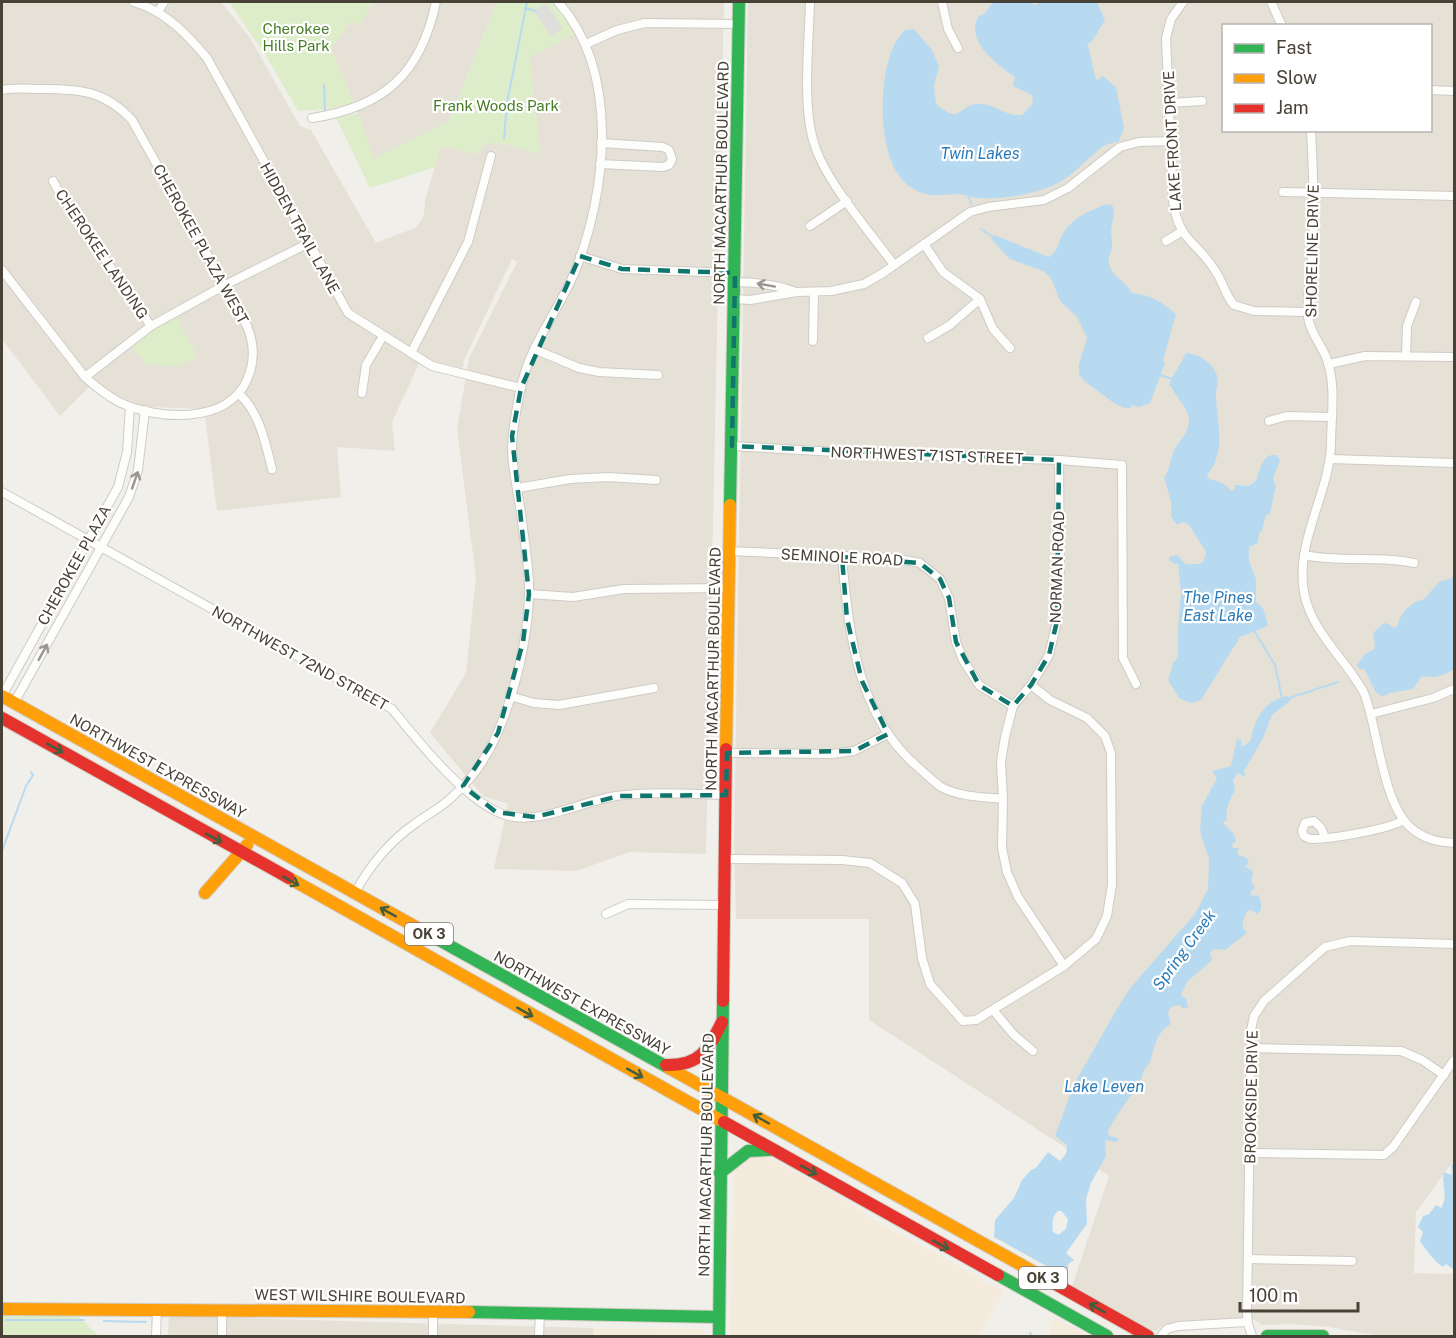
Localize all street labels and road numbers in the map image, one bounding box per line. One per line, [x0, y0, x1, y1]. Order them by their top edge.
street label: NORTH MACARTHUR BOULEVARD [710, 61, 732, 305]
street label: LAKE FRONT DRIVE [1160, 70, 1184, 212]
street label: HIDDEN TRAIL LANE [257, 159, 343, 297]
street label: CHEROKEE PLAZA WEST [150, 161, 252, 327]
street label: SHORELINE DRIVE [1302, 184, 1322, 318]
street label: CHEROKEE LANDING [52, 186, 152, 322]
street label: NORTHWEST 71ST STREET [830, 443, 1024, 467]
street label: CHEROKEE PLAZA [34, 502, 114, 628]
street label: NORMAN ROAD [1047, 510, 1067, 624]
street label: SEMINOLE ROAD [780, 545, 904, 569]
street label: NORTH MACARTHUR BOULEVARD [702, 547, 724, 791]
street label: NORTHWEST 72ND STREET [209, 602, 391, 714]
street label: NORTHWEST EXPRESSWAY [67, 710, 249, 822]
road number: OK 3 [405, 923, 453, 945]
street label: NORTHWEST EXPRESSWAY [491, 947, 673, 1059]
street label: BROOKSIDE DRIVE [1241, 1030, 1261, 1164]
street label: NORTH MACARTHUR BOULEVARD [695, 1033, 717, 1277]
road number: OK 3 [1019, 1267, 1067, 1289]
street label: WEST WILSHIRE BOULEVARD [254, 1286, 466, 1306]

